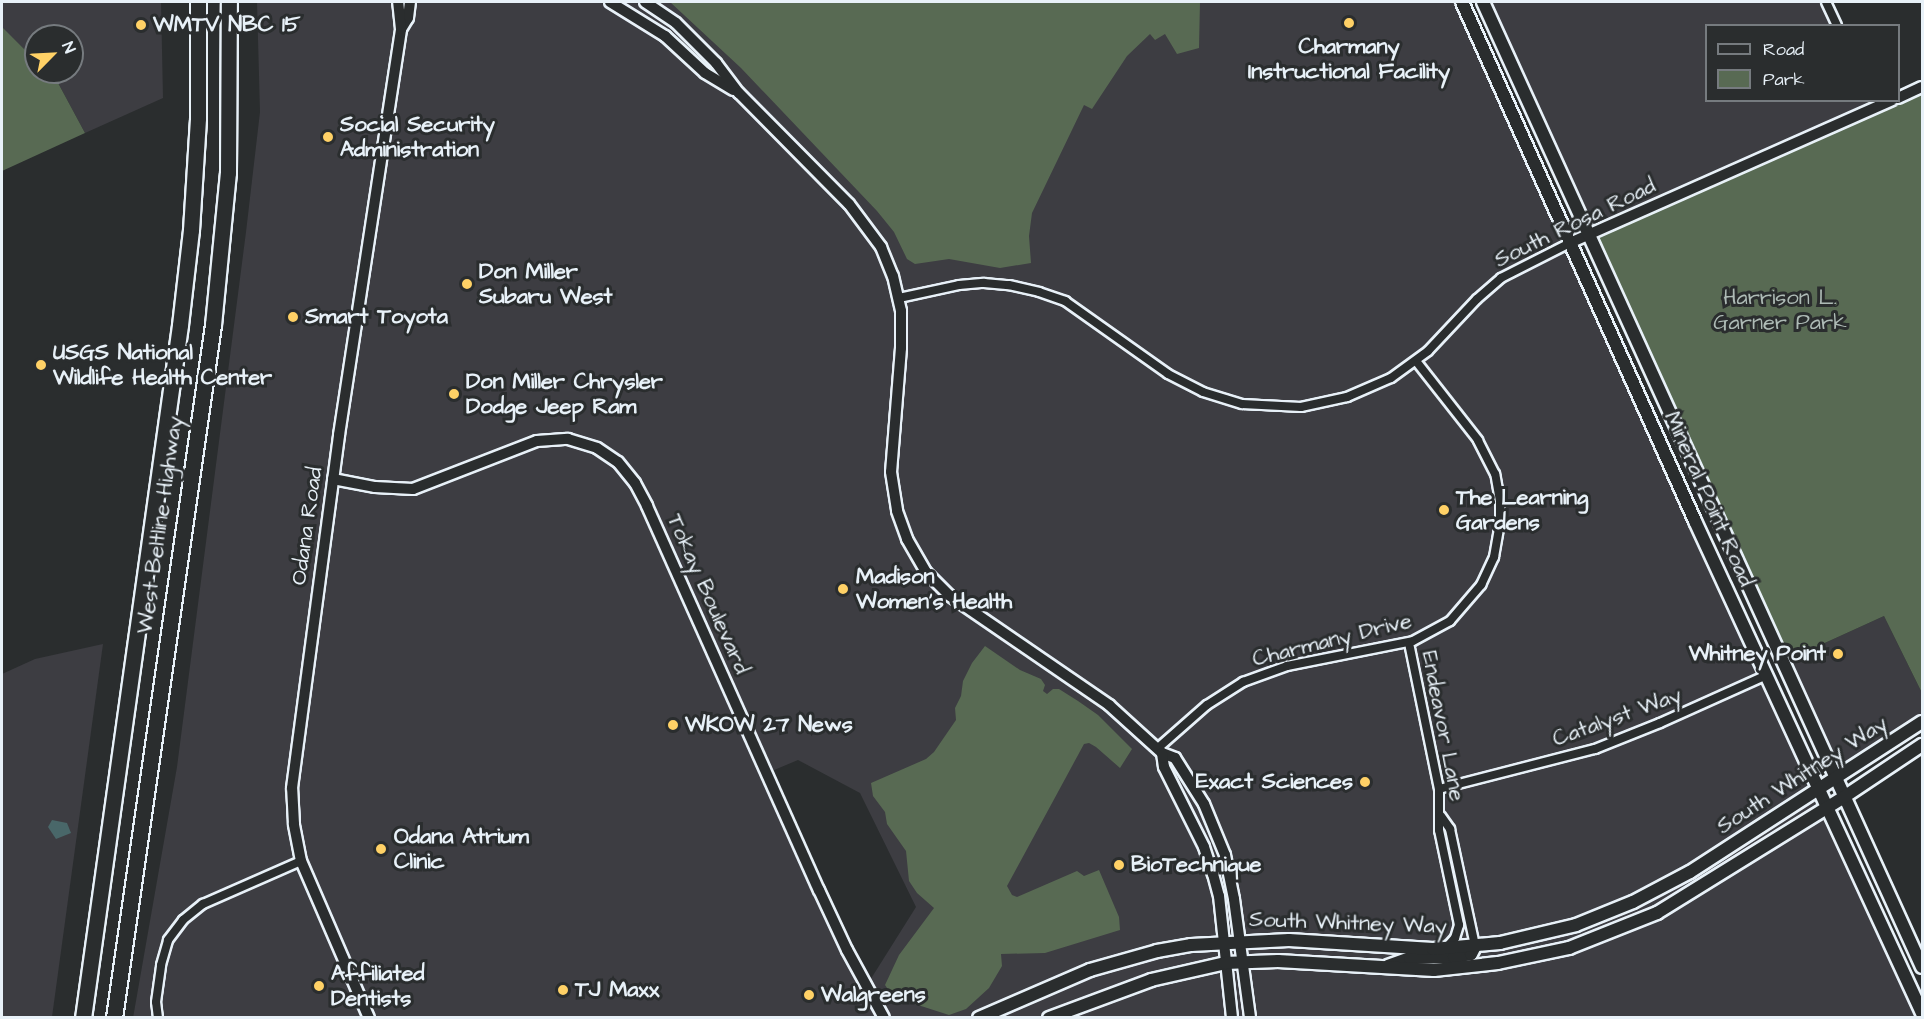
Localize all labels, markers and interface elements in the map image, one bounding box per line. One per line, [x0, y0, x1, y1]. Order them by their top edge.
place label: WMTV NBC 15 [153, 12, 300, 38]
marker: Charmany Instructional Facility [1342, 16, 1356, 30]
marker: WMTV NBC 15 [134, 18, 148, 32]
north arrow [24, 24, 84, 84]
legend [1705, 24, 1900, 102]
place label: Charmany Instructional Facility [1248, 33, 1450, 84]
text: Road [1763, 37, 1804, 62]
text: N [57, 38, 81, 57]
text: Park [1763, 67, 1805, 92]
place label: Social Security Administration [340, 111, 495, 162]
marker: Social Security Administration [321, 130, 335, 144]
street label: South Rosa Road [1490, 173, 1660, 273]
place label: Don Miller Subaru West [479, 258, 613, 310]
marker: Don Miller Subaru West [460, 277, 474, 291]
park label: Harrison L. Garner Park [1713, 284, 1847, 336]
place label: Smart Toyota [305, 304, 448, 330]
marker: Smart Toyota [286, 310, 300, 324]
place label: USGS National Wildlife Health Center [53, 339, 272, 390]
marker: USGS National Wildlife Health Center [34, 358, 48, 372]
place label: Don Miller Chrysler Dodge Jeep Ram [466, 368, 663, 420]
marker: Don Miller Chrysler Dodge Jeep Ram [447, 387, 461, 401]
street label: Mineral Point Road [1659, 407, 1759, 591]
street label: West Beltline Highway [132, 414, 188, 636]
street label: Odana Road [286, 465, 328, 587]
place label: The Learning Gardens [1456, 484, 1588, 536]
marker: The Learning Gardens [1437, 503, 1451, 517]
street label: Tokay Boulevard [661, 510, 755, 678]
place label: Madison Women's Health [856, 563, 1012, 614]
marker: Madison Women's Health [834, 580, 852, 598]
street label: Charmany Drive [1250, 607, 1414, 673]
place label: Whitney Point [1689, 641, 1826, 667]
marker: Whitney Point [1831, 647, 1845, 661]
street label: Endeavor Lane [1415, 649, 1471, 803]
street label: Catalyst Way [1549, 681, 1685, 753]
street label: South Whitney Way [1712, 710, 1892, 840]
place label: WKOW 27 News [685, 712, 853, 738]
marker: WKOW 27 News [666, 718, 680, 732]
place label: Exact Sciences [1196, 769, 1353, 795]
marker: Exact Sciences [1358, 775, 1372, 789]
place label: Odana Atrium Clinic [394, 823, 529, 874]
marker: Odana Atrium Clinic [372, 840, 390, 858]
place label: BioTechnique [1131, 852, 1261, 878]
marker: BioTechnique [1112, 858, 1126, 872]
street label: South Whitney Way [1249, 906, 1447, 940]
place label: Affiliated Dentists [331, 960, 425, 1011]
place label: TJ Maxx [575, 977, 659, 1003]
marker: Affiliated Dentists [312, 979, 326, 993]
place label: Walgreens [821, 982, 926, 1008]
marker: TJ Maxx [556, 983, 570, 997]
marker: Walgreens [802, 988, 816, 1002]

